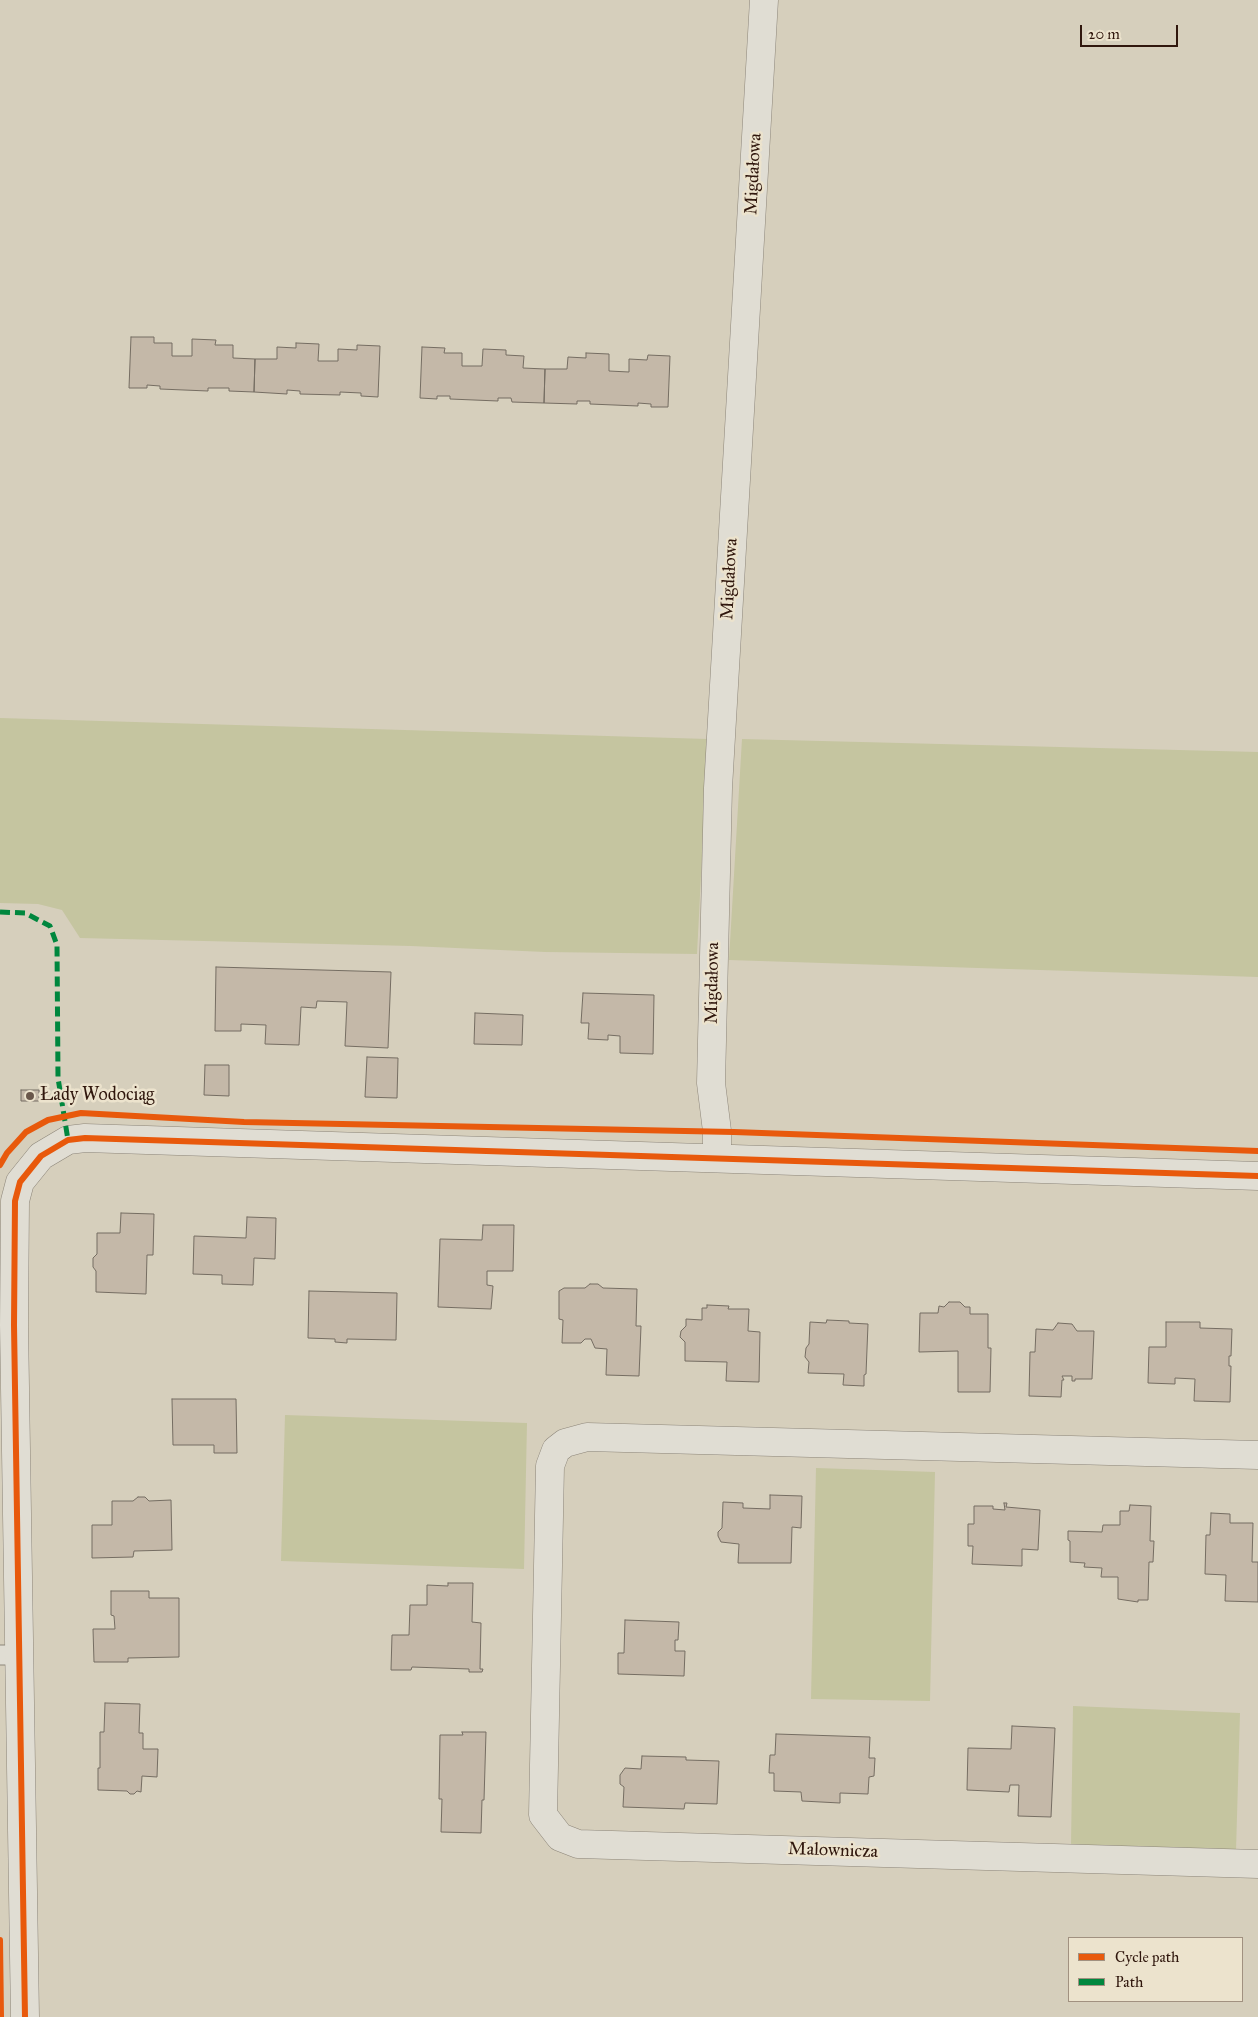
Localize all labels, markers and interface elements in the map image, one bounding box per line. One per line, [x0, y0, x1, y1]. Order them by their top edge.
scale bar [1083, 15, 1180, 47]
text: 20 m [1088, 25, 1120, 43]
street label: Migdałowa [741, 133, 767, 215]
street label: Migdałowa [717, 538, 743, 620]
street label: Migdałowa [701, 942, 725, 1024]
place label: Łady Wodociąg [40, 1085, 154, 1107]
marker: Łady Wodociąg [24, 1090, 36, 1102]
street label: Malownicza [788, 1839, 878, 1863]
legend [1068, 1937, 1243, 2002]
text: Cycle path [1115, 1948, 1179, 1966]
text: Path [1115, 1973, 1143, 1991]

